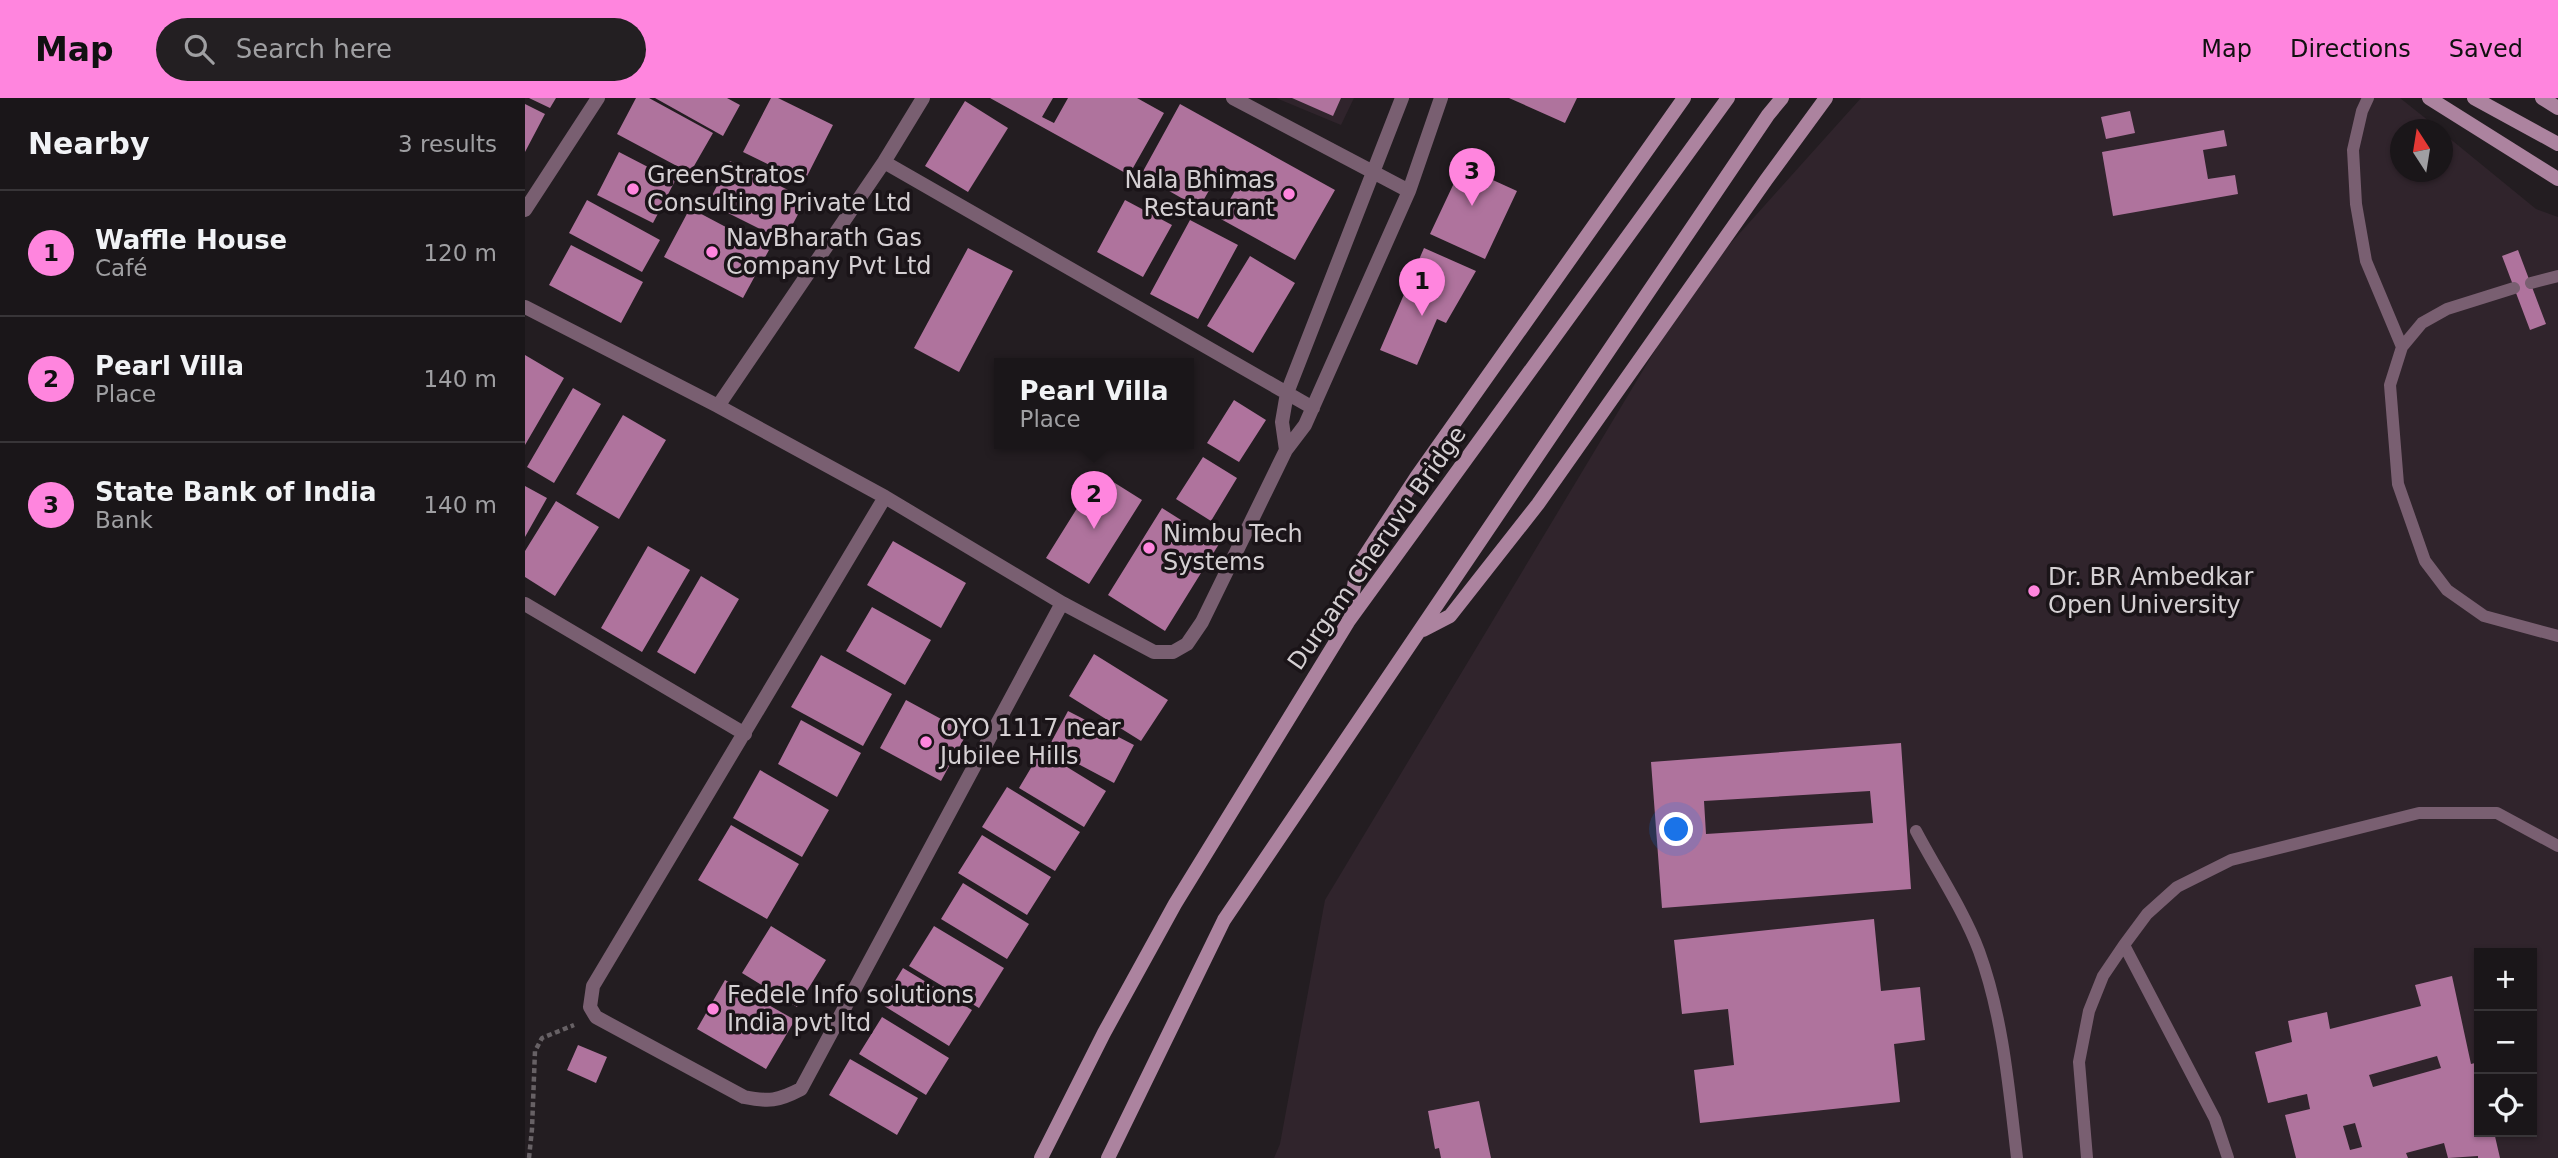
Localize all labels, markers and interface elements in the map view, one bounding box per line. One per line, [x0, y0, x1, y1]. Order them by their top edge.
search box [156, 18, 646, 81]
text: Map [35, 30, 114, 69]
icon: search [180, 30, 218, 68]
text: Search here [236, 34, 392, 64]
text: Map [2201, 35, 2252, 63]
text: Directions [2290, 35, 2411, 63]
text: Saved [2449, 35, 2523, 63]
north arrow [2390, 119, 2453, 182]
text: Nearby [28, 126, 150, 161]
text: 3 results [398, 131, 497, 157]
pin: 3 [1449, 148, 1495, 206]
place label: GreenStratos Consulting Private Ltd [647, 161, 912, 217]
place label: Nala Bhimas Restaurant [1124, 166, 1275, 222]
marker: GreenStratos Consulting Private Ltd [625, 181, 641, 197]
marker: Nala Bhimas Restaurant [1281, 186, 1297, 202]
place label: NavBharath Gas Company Pvt Ltd [726, 224, 932, 280]
text: Waffle House [95, 225, 287, 255]
text: 1 [43, 240, 59, 266]
text: 120 m [423, 240, 497, 266]
marker: NavBharath Gas Company Pvt Ltd [704, 244, 720, 260]
text: Café [95, 255, 147, 281]
pin: 1 [1399, 258, 1445, 316]
text: Pearl Villa [95, 351, 244, 381]
popup [994, 358, 1194, 449]
text: 2 [43, 366, 59, 392]
text: 140 m [423, 366, 497, 392]
text: Pearl Villa [1020, 376, 1168, 406]
text: Place [95, 381, 156, 407]
text: Place [1020, 406, 1081, 432]
street label: Durgam Cheruvu Bridge [1282, 421, 1472, 675]
pin: 2 [1071, 471, 1117, 529]
text: State Bank of India [95, 477, 377, 507]
text: 3 [43, 492, 59, 518]
text: 140 m [423, 492, 497, 518]
text: Bank [95, 507, 153, 533]
place label: Nimbu Tech Systems [1163, 520, 1303, 576]
marker: Nimbu Tech Systems [1141, 540, 1157, 556]
place label: Dr. BR Ambedkar Open University [2048, 563, 2253, 619]
marker: Dr. BR Ambedkar Open University [2026, 583, 2042, 599]
place label: OYO 1117 near Jubilee Hills [938, 714, 1121, 770]
marker: OYO 1117 near Jubilee Hills [918, 734, 934, 750]
your location [1659, 812, 1693, 846]
map controls [2474, 948, 2537, 1137]
button: + [2474, 948, 2537, 1011]
place label: Fedele Info solutions India pvt ltd [727, 981, 974, 1037]
marker: Fedele Info solutions India pvt ltd [705, 1001, 721, 1017]
button: − [2474, 1011, 2537, 1074]
button: locate [2474, 1074, 2537, 1137]

